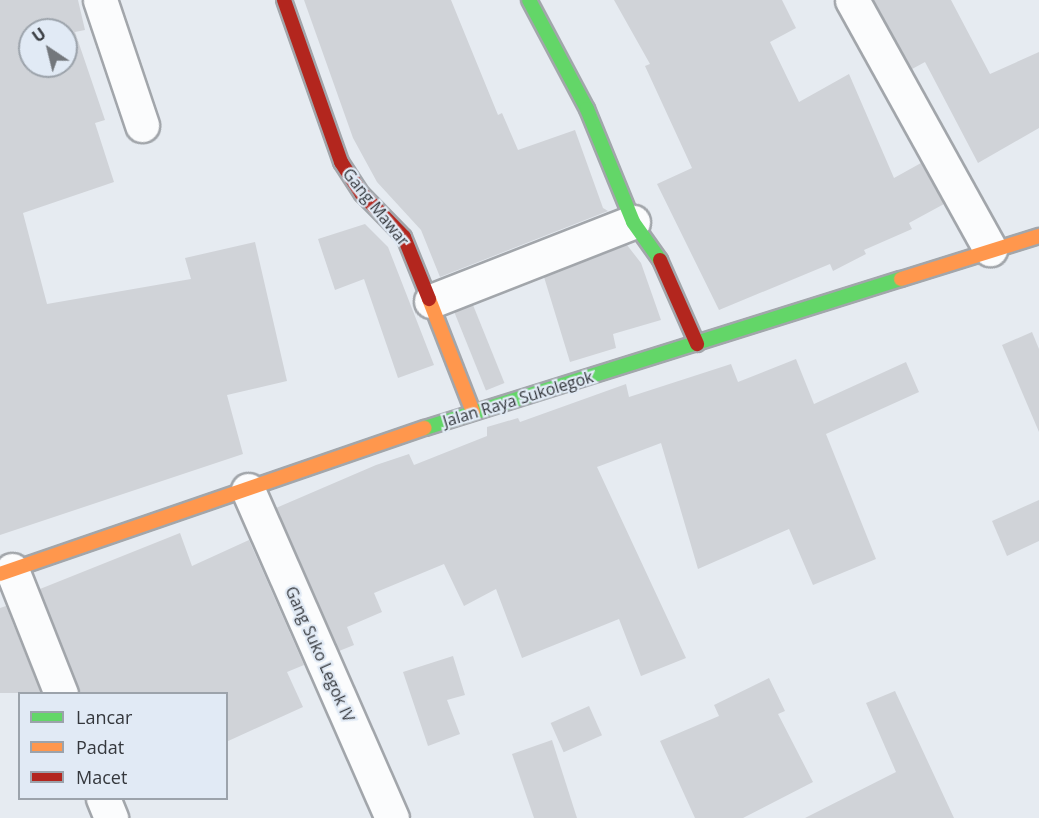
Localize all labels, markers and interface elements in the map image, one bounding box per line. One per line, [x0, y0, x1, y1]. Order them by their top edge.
north arrow [18, 18, 78, 78]
text: U [28, 22, 50, 47]
street label: Gang Mawar [339, 164, 413, 250]
street label: Jalan Raya Sukolegok [440, 367, 596, 431]
street label: Gang Suko Legok IV [282, 583, 358, 725]
legend [18, 692, 228, 800]
text: Lancar [76, 705, 132, 729]
text: Padat [76, 735, 124, 759]
text: Macet [76, 765, 127, 789]

